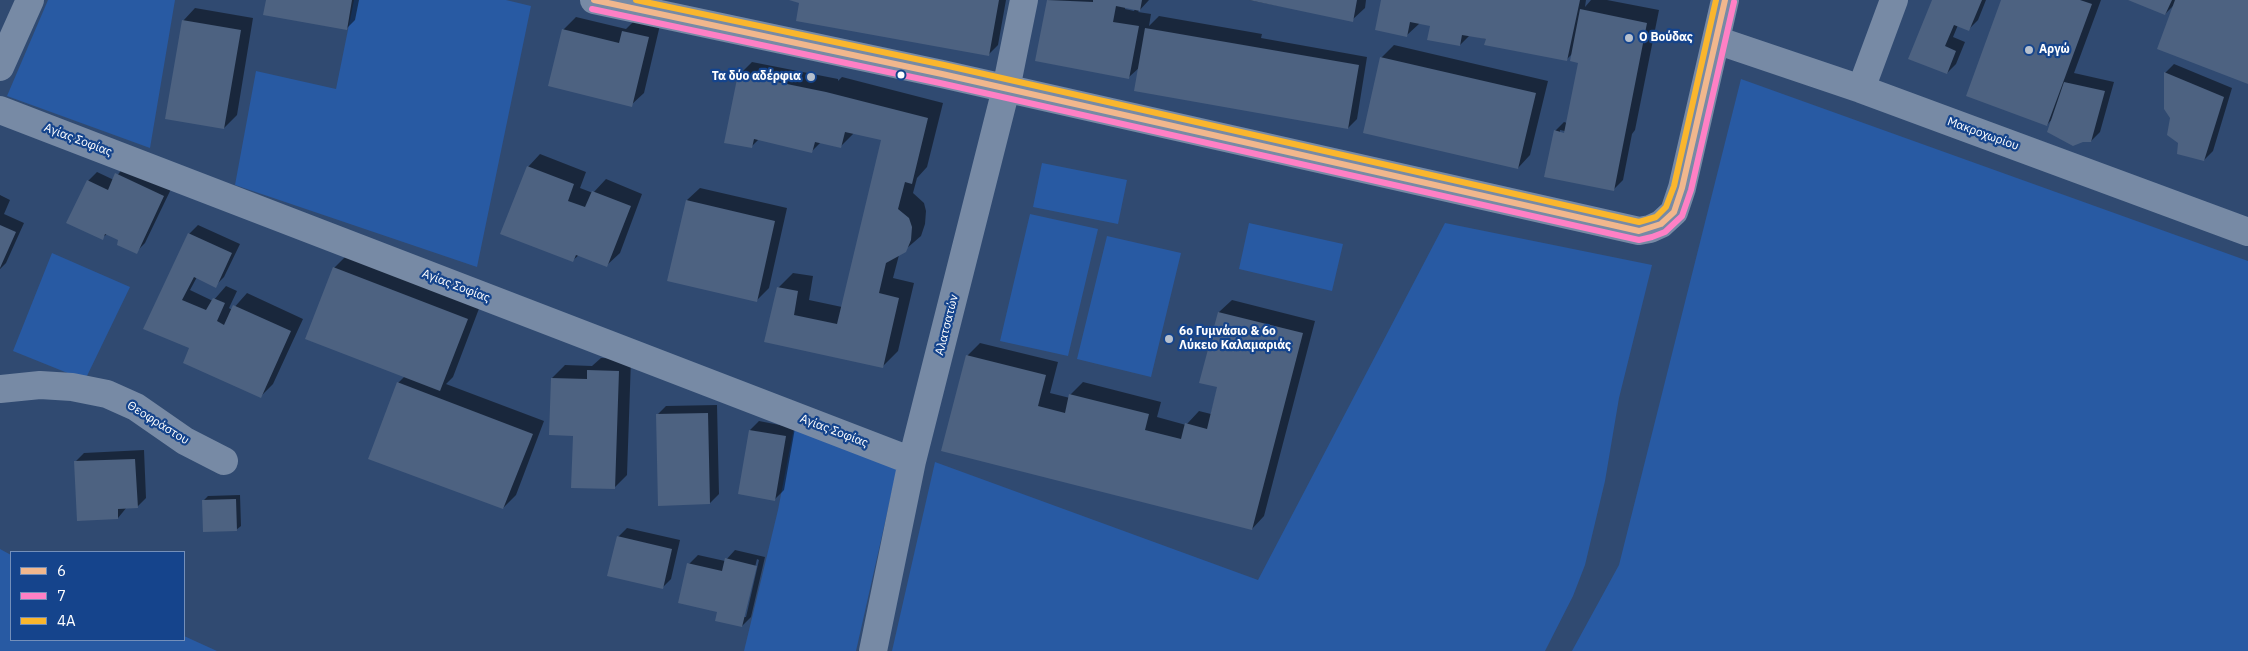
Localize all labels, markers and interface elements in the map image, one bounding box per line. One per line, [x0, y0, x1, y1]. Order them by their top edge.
place label: Ο Βούδας [1639, 31, 1693, 45]
marker: Ο Βούδας [1623, 32, 1635, 44]
place label: Αργώ [2039, 43, 2070, 57]
marker: Αργώ [2023, 44, 2035, 56]
place label: Τα δύο αδέρφια [712, 70, 801, 84]
unlabelled marker [896, 70, 906, 80]
marker: Τα δύο αδέρφια [805, 71, 817, 83]
street label: Μακροχωρίου [1945, 114, 2021, 154]
street label: Αγίας Σοφίας [42, 120, 114, 160]
street label: Αγίας Σοφίας [420, 266, 492, 306]
street label: Αλατσατών [932, 293, 962, 357]
place label: 6ο Γυμνάσιο & 6ο Λύκειο Καλαμαριάς [1179, 325, 1291, 353]
marker: 6ο Γυμνάσιο & 6ο Λύκειο Καλαμαριάς [1163, 333, 1175, 345]
street label: Θεοφράστου [124, 398, 192, 448]
street label: Αγίας Σοφίας [798, 411, 870, 451]
legend [10, 551, 185, 641]
text: 6 [57, 561, 66, 580]
text: 7 [57, 586, 66, 605]
text: 4Α [57, 611, 76, 630]

